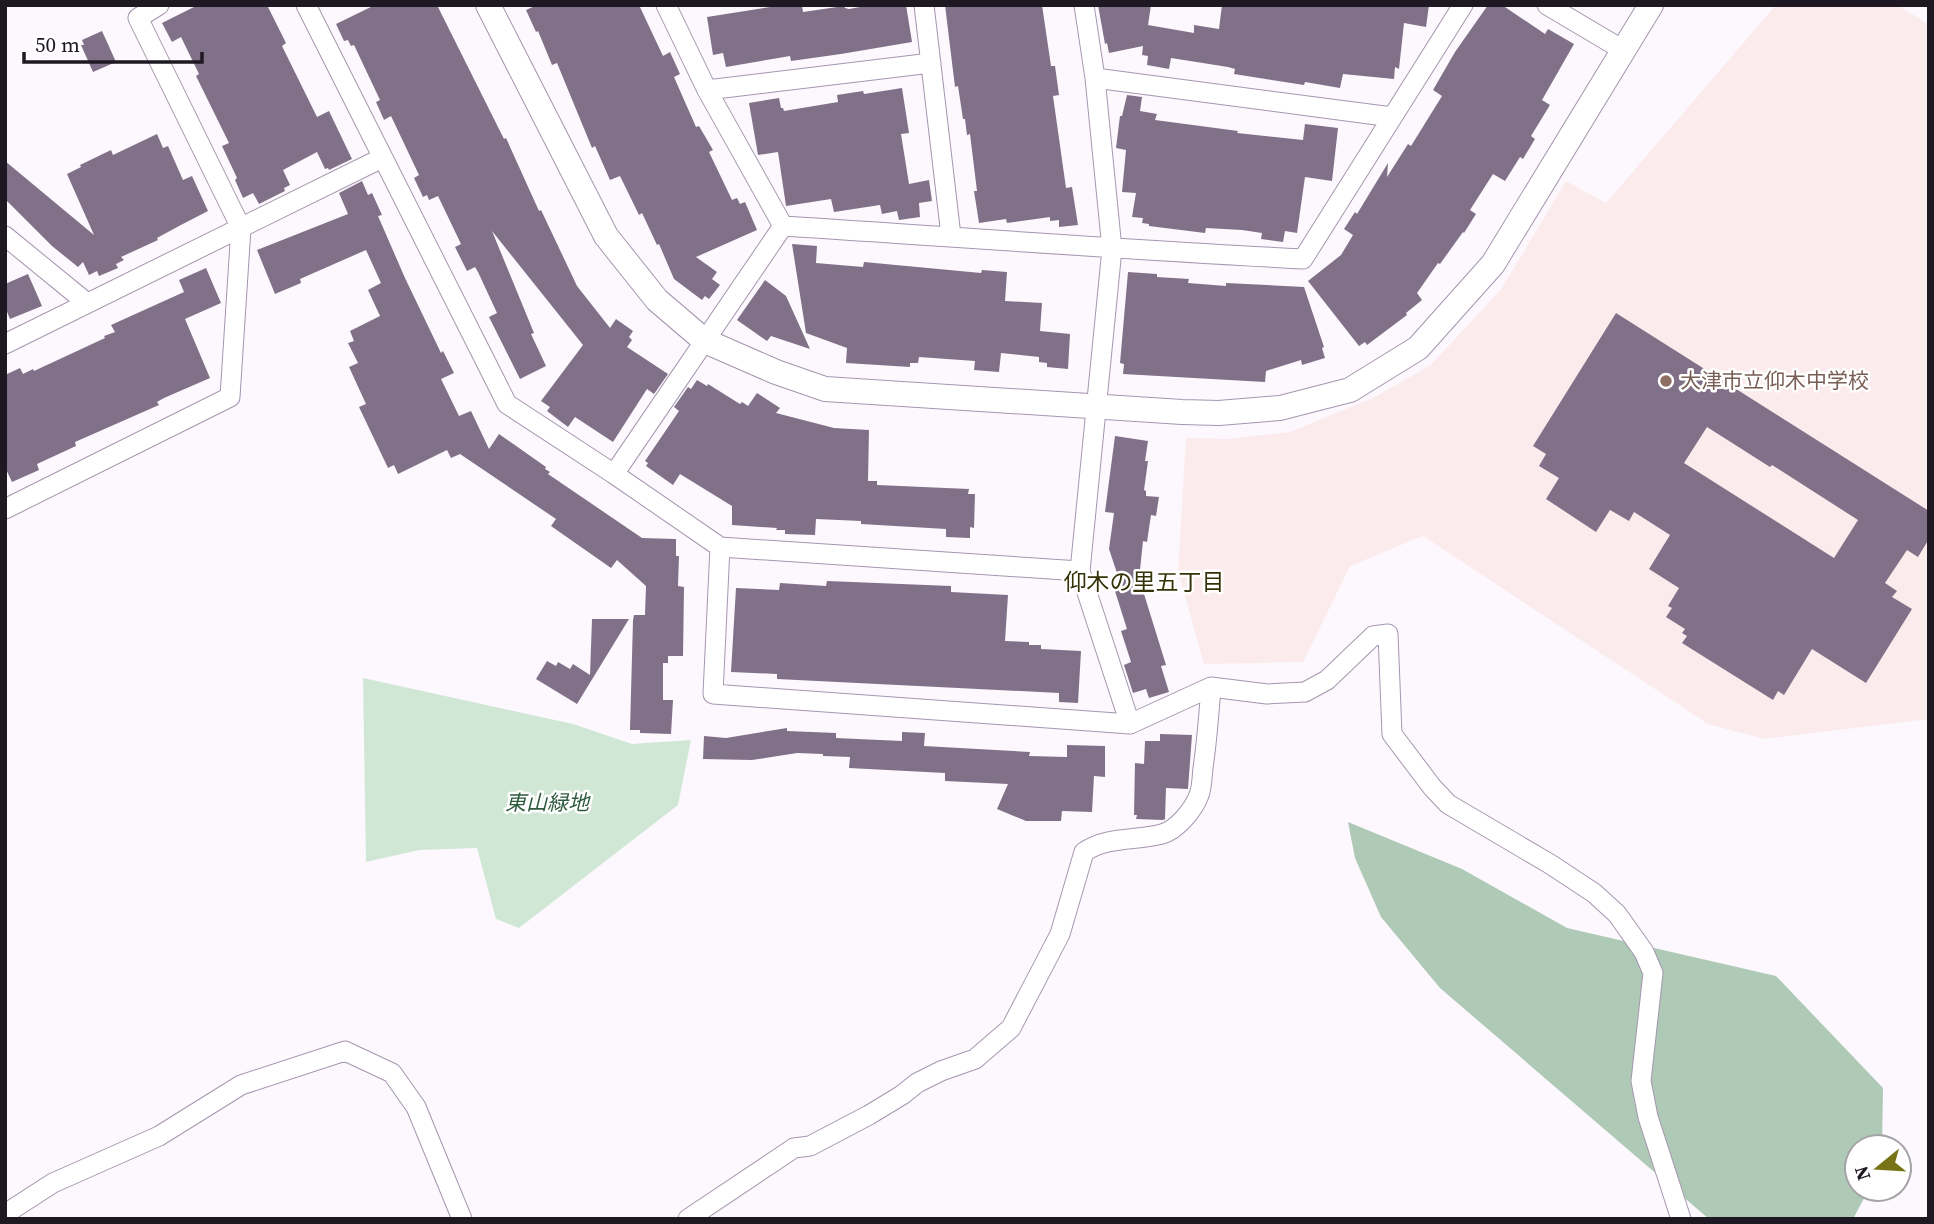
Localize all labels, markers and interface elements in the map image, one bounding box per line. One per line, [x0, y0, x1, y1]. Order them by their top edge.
scale bar [24, 21, 203, 65]
text: 50 m [35, 30, 80, 59]
place label: 大津市立仰木中学校 [1680, 366, 1869, 395]
marker: 大津市立仰木中学校 [1658, 373, 1674, 389]
district label: 仰木の里五丁目 [1064, 566, 1225, 598]
park label: 東山緑地 [505, 788, 591, 817]
north arrow [1843, 1133, 1913, 1203]
text: N [1847, 1163, 1876, 1184]

